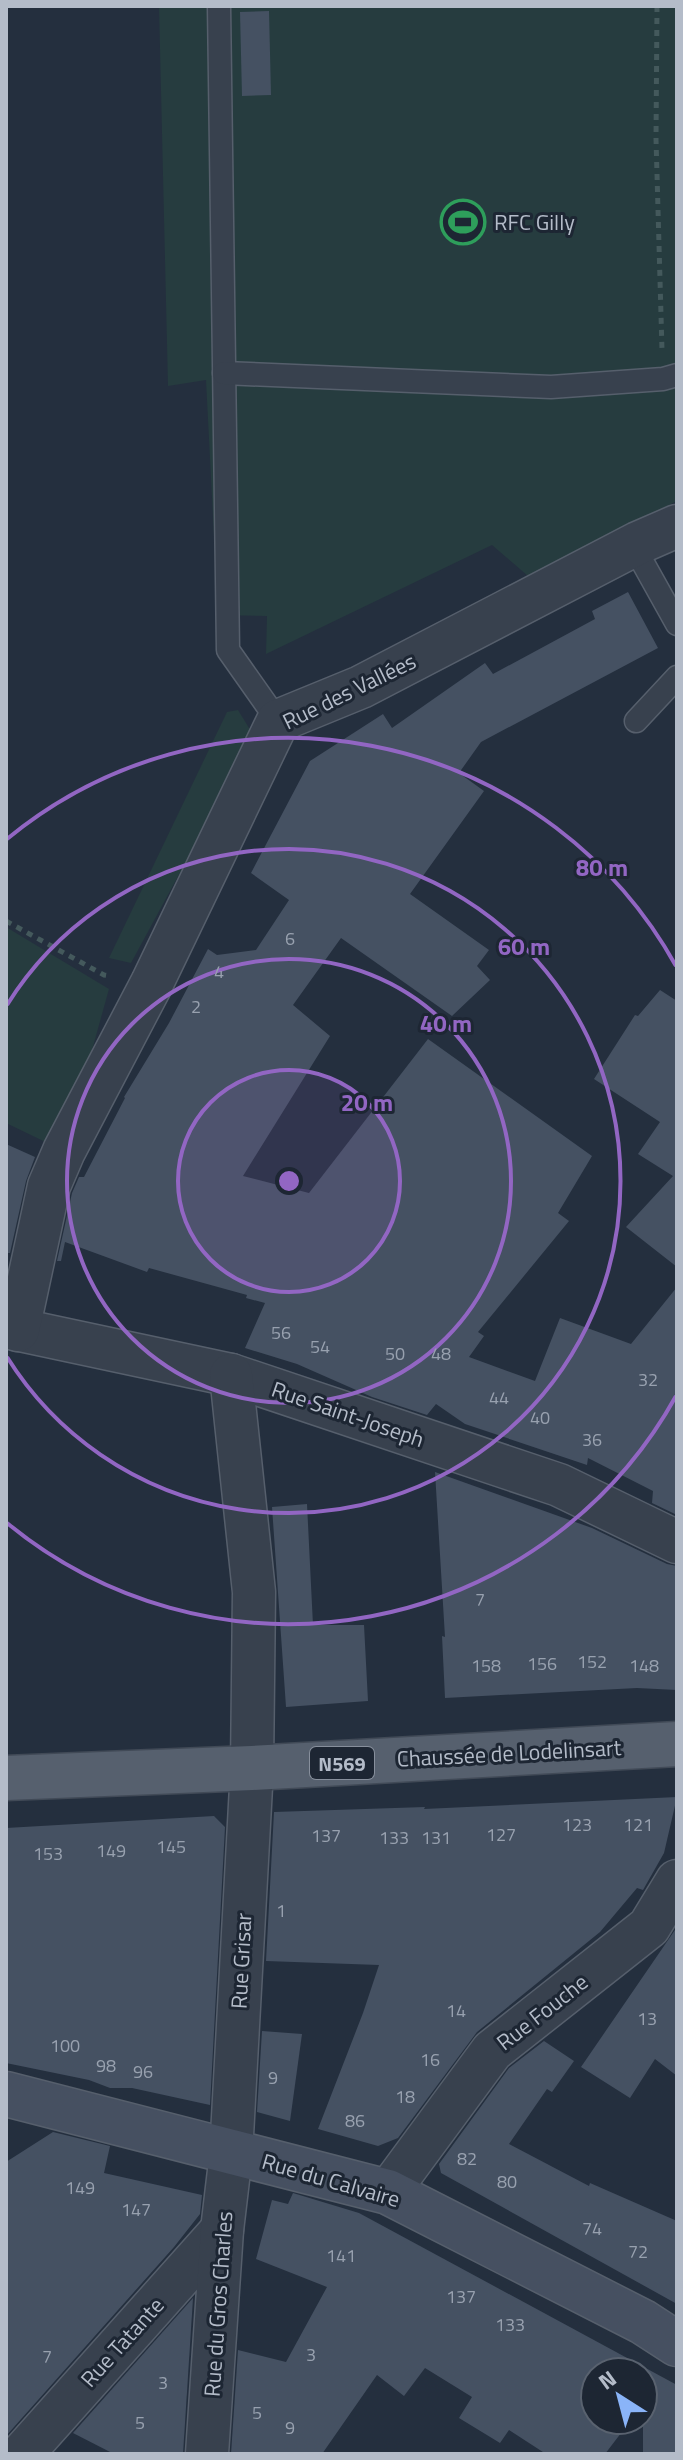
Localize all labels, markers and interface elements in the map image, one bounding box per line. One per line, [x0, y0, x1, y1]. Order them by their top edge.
sports icon: RFC Gilly [439, 198, 487, 246]
place label: RFC Gilly [494, 205, 575, 239]
street label: Rue des Vallées [276, 644, 422, 738]
text: 80 m [576, 849, 628, 885]
house number: 6 [285, 925, 295, 952]
text: 60 m [498, 928, 550, 964]
house number: 4 [214, 958, 224, 985]
house number: 2 [191, 993, 201, 1020]
text: 40 m [420, 1005, 472, 1041]
text: 20 m [341, 1084, 393, 1120]
centre of rings [275, 1167, 303, 1195]
house number: 56 [271, 1319, 291, 1346]
house number: 54 [310, 1333, 330, 1360]
house number: 50 [385, 1340, 405, 1367]
house number: 48 [431, 1340, 451, 1367]
house number: 32 [638, 1366, 658, 1393]
street label: Rue Saint-Joseph [267, 1372, 429, 1456]
house number: 44 [489, 1384, 509, 1411]
house number: 40 [530, 1404, 550, 1431]
house number: 36 [582, 1426, 602, 1453]
house number: 7 [475, 1586, 485, 1613]
house number: 152 [577, 1648, 607, 1675]
house number: 156 [527, 1650, 557, 1677]
house number: 158 [471, 1652, 501, 1679]
house number: 148 [629, 1652, 659, 1679]
street label: Chaussée de Lodelinsart [396, 1730, 622, 1776]
road number: N569 [310, 1747, 374, 1779]
house number: 123 [562, 1811, 592, 1838]
house number: 121 [623, 1811, 653, 1838]
house number: 127 [486, 1821, 516, 1848]
house number: 137 [311, 1822, 341, 1849]
house number: 133 [379, 1824, 409, 1851]
house number: 131 [421, 1824, 451, 1851]
house number: 145 [156, 1833, 186, 1860]
house number: 149 [96, 1837, 126, 1864]
house number: 153 [33, 1840, 63, 1867]
house number: 1 [276, 1897, 286, 1924]
street label: Rue Grisar [222, 1912, 261, 2010]
street label: Rue Fouche [489, 1965, 595, 2059]
house number: 14 [446, 1997, 466, 2024]
house number: 13 [637, 2005, 657, 2032]
house number: 100 [50, 2032, 80, 2059]
house number: 16 [420, 2046, 440, 2073]
house number: 98 [96, 2052, 116, 2079]
house number: 96 [133, 2058, 153, 2085]
house number: 9 [268, 2064, 278, 2091]
house number: 18 [395, 2083, 415, 2110]
house number: 86 [345, 2107, 365, 2134]
street label: Rue du Calvaire [258, 2144, 404, 2216]
house number: 82 [457, 2145, 477, 2172]
house number: 80 [497, 2168, 517, 2195]
house number: 149 [65, 2174, 95, 2201]
house number: 147 [121, 2196, 151, 2223]
street label: Rue du Gros Charles [195, 2210, 241, 2398]
house number: 74 [582, 2215, 602, 2242]
house number: 72 [628, 2238, 648, 2265]
house number: 141 [326, 2242, 356, 2269]
house number: 137 [446, 2283, 476, 2310]
street label: Rue Tatante [72, 2289, 172, 2395]
house number: 133 [495, 2311, 525, 2338]
house number: 3 [306, 2341, 316, 2368]
house number: 7 [42, 2343, 52, 2370]
north arrow [579, 2356, 659, 2436]
text: N [591, 2362, 623, 2398]
house number: 3 [158, 2369, 168, 2396]
house number: 5 [252, 2399, 262, 2426]
house number: 5 [135, 2409, 145, 2436]
house number: 9 [285, 2414, 295, 2441]

